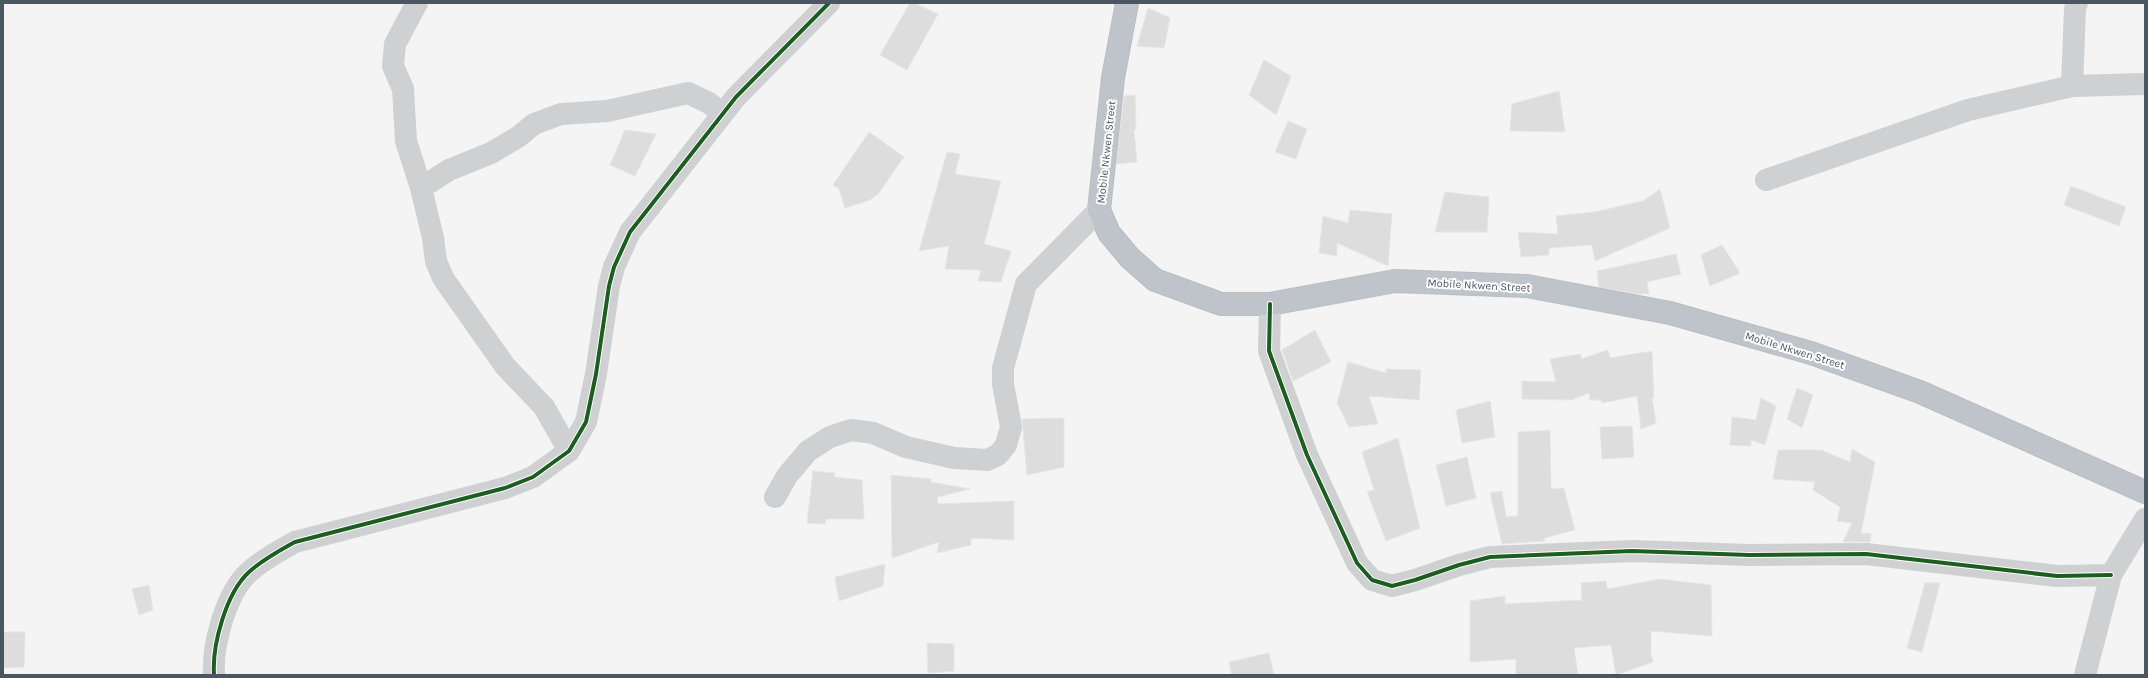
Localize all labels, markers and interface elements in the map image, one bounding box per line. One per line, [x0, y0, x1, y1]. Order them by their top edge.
street label: Mobile Nkwen Street [1095, 100, 1118, 204]
street label: Mobile Nkwen Street [1427, 276, 1531, 295]
street label: Mobile Nkwen Street [1744, 329, 1846, 372]

